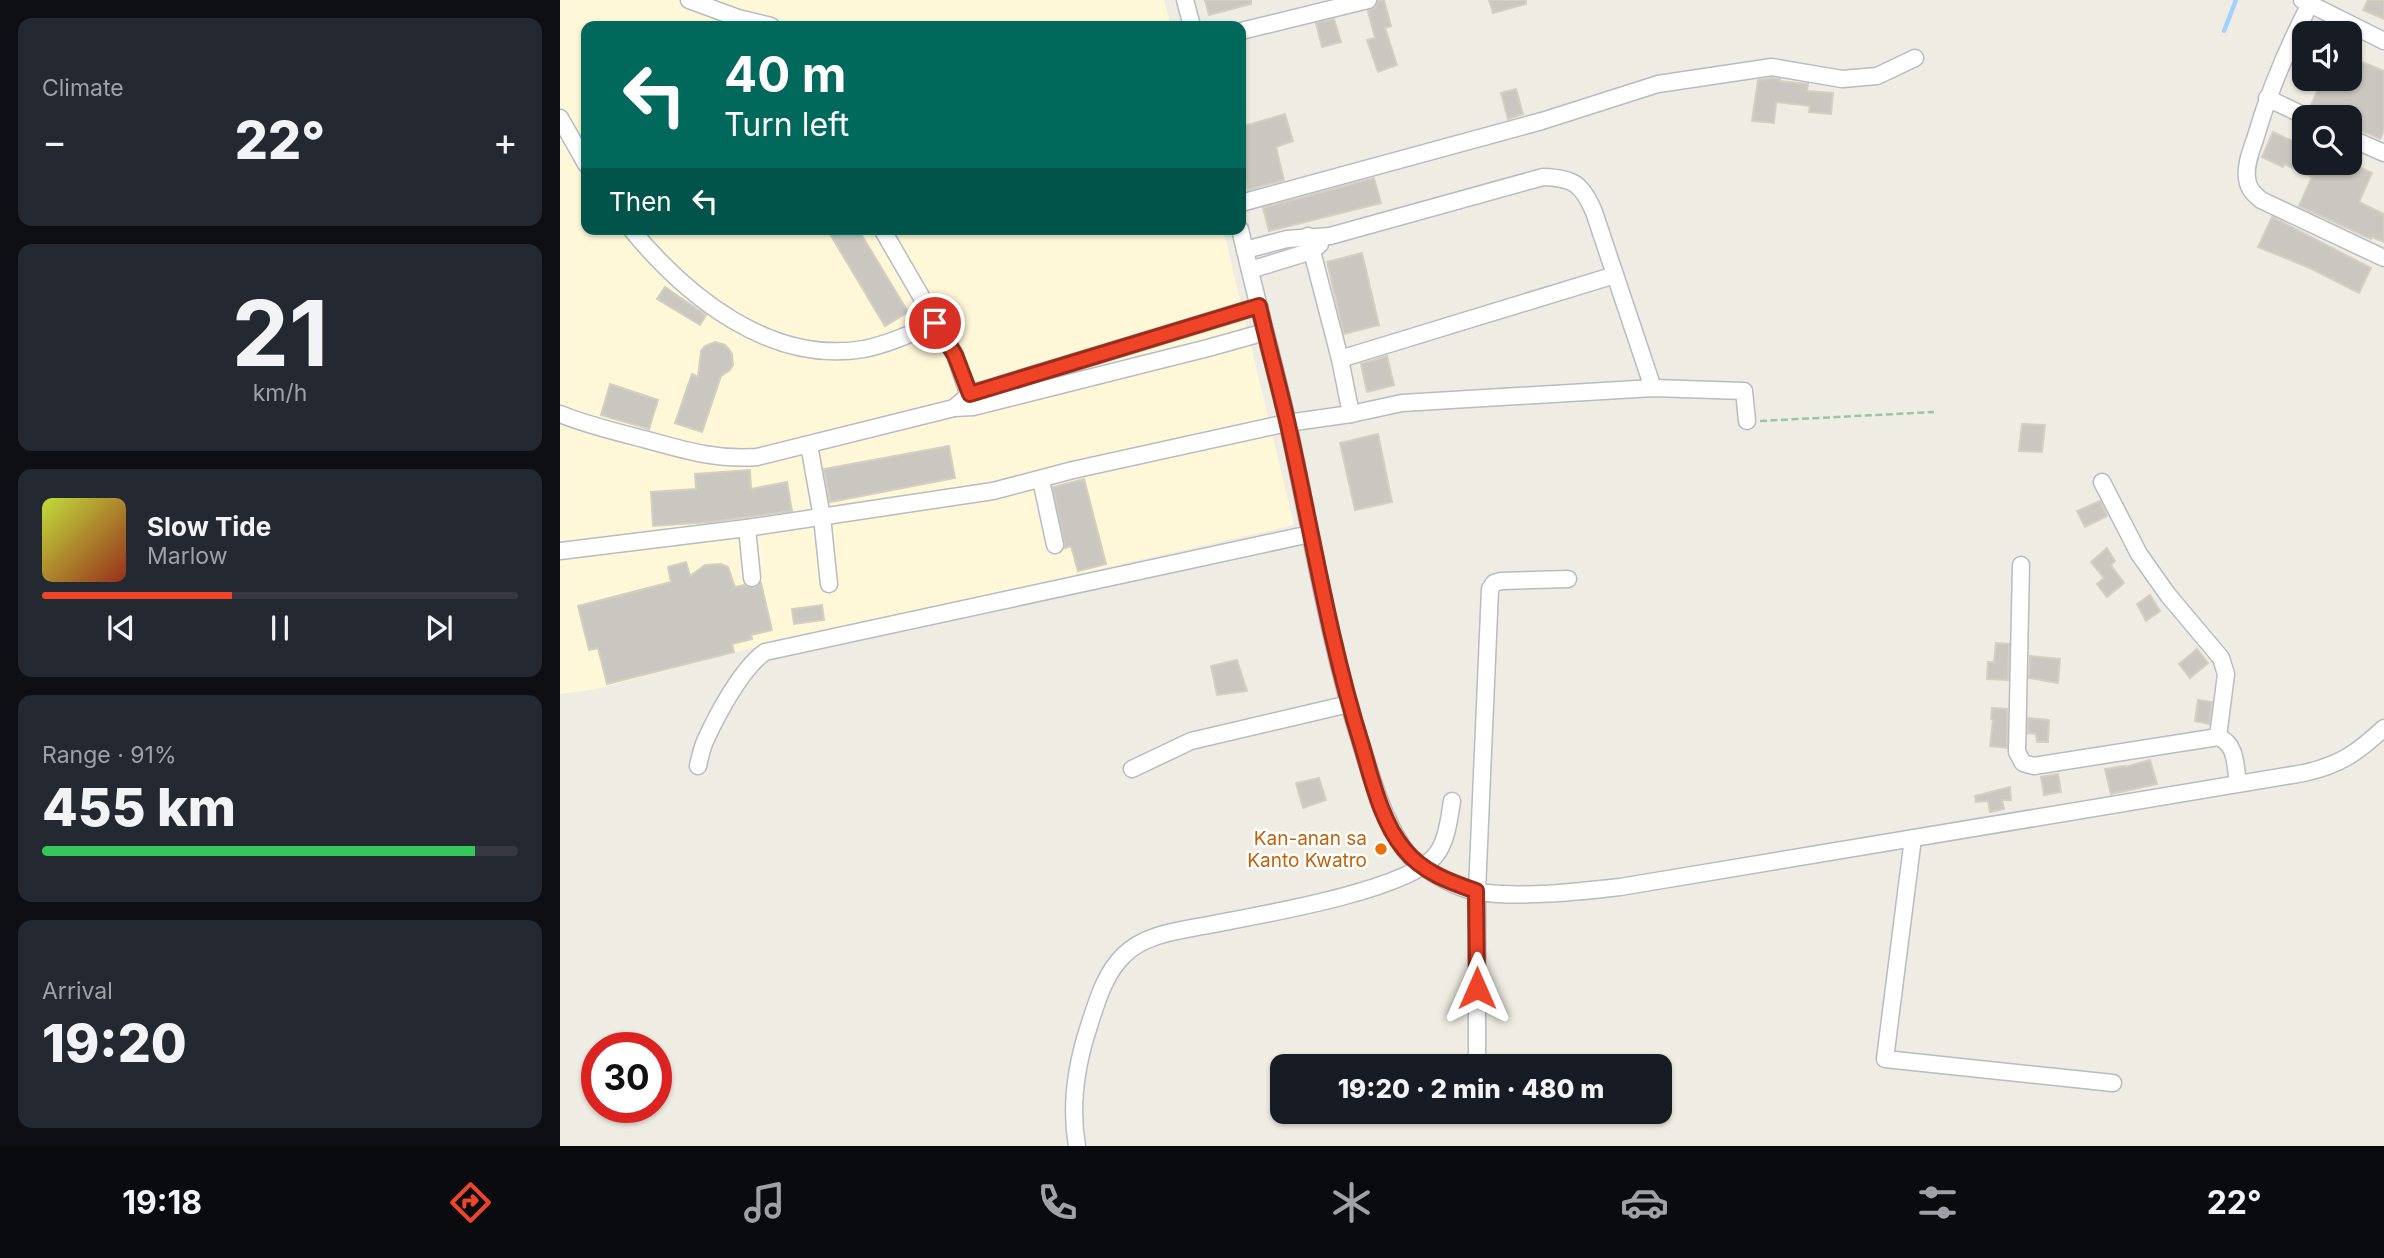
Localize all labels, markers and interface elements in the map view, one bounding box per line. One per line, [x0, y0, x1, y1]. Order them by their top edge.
map controls [2292, 21, 2362, 175]
button: sound [2292, 21, 2362, 91]
text: 40 m [724, 45, 847, 104]
icon: left [609, 49, 700, 140]
text: Climate [42, 74, 124, 102]
text: Turn left [724, 105, 849, 144]
button: search [2292, 105, 2362, 175]
text: 22° [235, 109, 325, 172]
text: − [42, 118, 67, 164]
text: + [493, 118, 518, 164]
icon: left [686, 182, 724, 220]
text: Then [609, 186, 672, 217]
text: 21 [232, 278, 328, 388]
pin [905, 293, 965, 353]
icon: arrive [916, 304, 954, 342]
text: km/h [253, 379, 307, 407]
text: Slow Tide [147, 511, 271, 542]
text: Marlow [147, 542, 227, 570]
icon: previous [102, 609, 140, 647]
icon: pause [261, 609, 299, 647]
icon: next [420, 609, 458, 647]
text: Range · 91% [42, 741, 176, 769]
text: 455 km [42, 776, 236, 839]
place label: Kan-anan sa Kanto Kwatro [1247, 827, 1367, 872]
marker: Kan-anan sa Kanto Kwatro [1373, 841, 1389, 857]
position arrow [1440, 951, 1514, 1025]
text: Arrival [42, 977, 113, 1005]
text: 19:20 [42, 1012, 187, 1075]
speed limit sign: 30 [581, 1032, 672, 1123]
text: 19:20 · 2 min · 480 m [1338, 1073, 1604, 1104]
icon: directions [446, 1178, 495, 1227]
icon: music [740, 1178, 789, 1227]
icon: phone [1033, 1178, 1082, 1227]
icon: climate [1327, 1178, 1376, 1227]
icon: car [1620, 1178, 1669, 1227]
icon: filters [1913, 1178, 1962, 1227]
text: 19:18 [122, 1183, 202, 1222]
text: 22° [2207, 1183, 2262, 1222]

